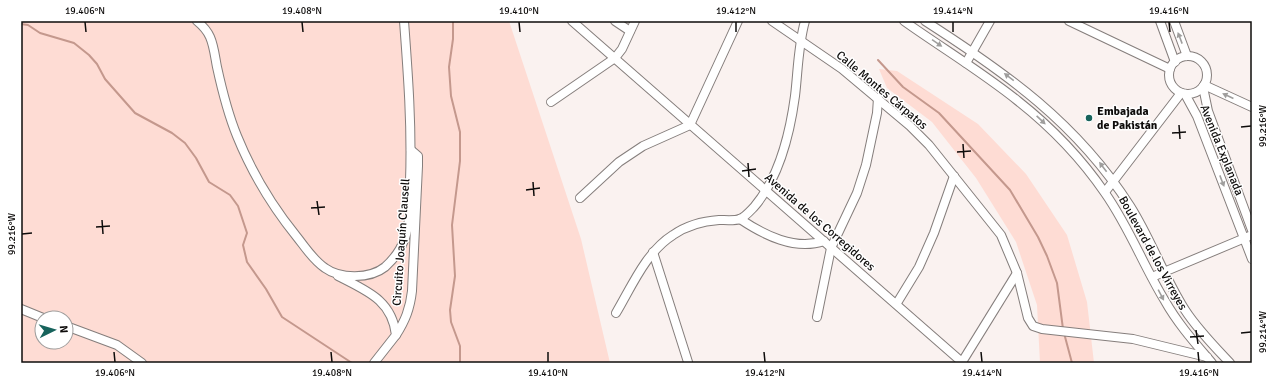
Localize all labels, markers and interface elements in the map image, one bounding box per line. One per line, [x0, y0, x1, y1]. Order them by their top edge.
text: 19.406°N [65, 5, 105, 17]
text: 19.408°N [282, 5, 322, 17]
text: 19.410°N [499, 5, 539, 17]
text: 19.412°N [716, 5, 756, 17]
text: 19.414°N [933, 5, 973, 17]
text: 19.416°N [1149, 5, 1189, 17]
one-way arrow [1177, 32, 1183, 44]
one-way arrow [931, 39, 942, 47]
street label: Calle Montes Cárpatos [833, 48, 930, 133]
one-way arrow [1004, 73, 1015, 82]
one-way arrow [1223, 93, 1234, 99]
street label: Avenida Explanada [1196, 103, 1247, 198]
place label: Embajada de Pakistán [1097, 104, 1158, 133]
text: 99.216°W [1257, 105, 1269, 147]
marker: Embajada de Pakistán [1084, 113, 1094, 123]
one-way arrow [1036, 115, 1046, 125]
one-way arrow [1098, 162, 1107, 173]
street label: Avenida de los Corregidores [761, 170, 878, 274]
one-way arrow [1220, 176, 1226, 188]
street label: Circuito Joaquín Clausell [390, 177, 413, 306]
street label: Boulevard de los Virreyes [1115, 194, 1190, 313]
text: 99.216°W [6, 213, 18, 255]
one-way arrow [1158, 289, 1165, 301]
north arrow [34, 310, 74, 350]
text: 99.214°W [1257, 311, 1269, 353]
text: N [57, 325, 70, 334]
text: 19.406°N [95, 367, 135, 379]
text: 19.408°N [312, 367, 352, 379]
text: 19.410°N [528, 367, 568, 379]
text: 19.412°N [745, 367, 785, 379]
text: 19.414°N [962, 367, 1002, 379]
text: 19.416°N [1179, 367, 1219, 379]

